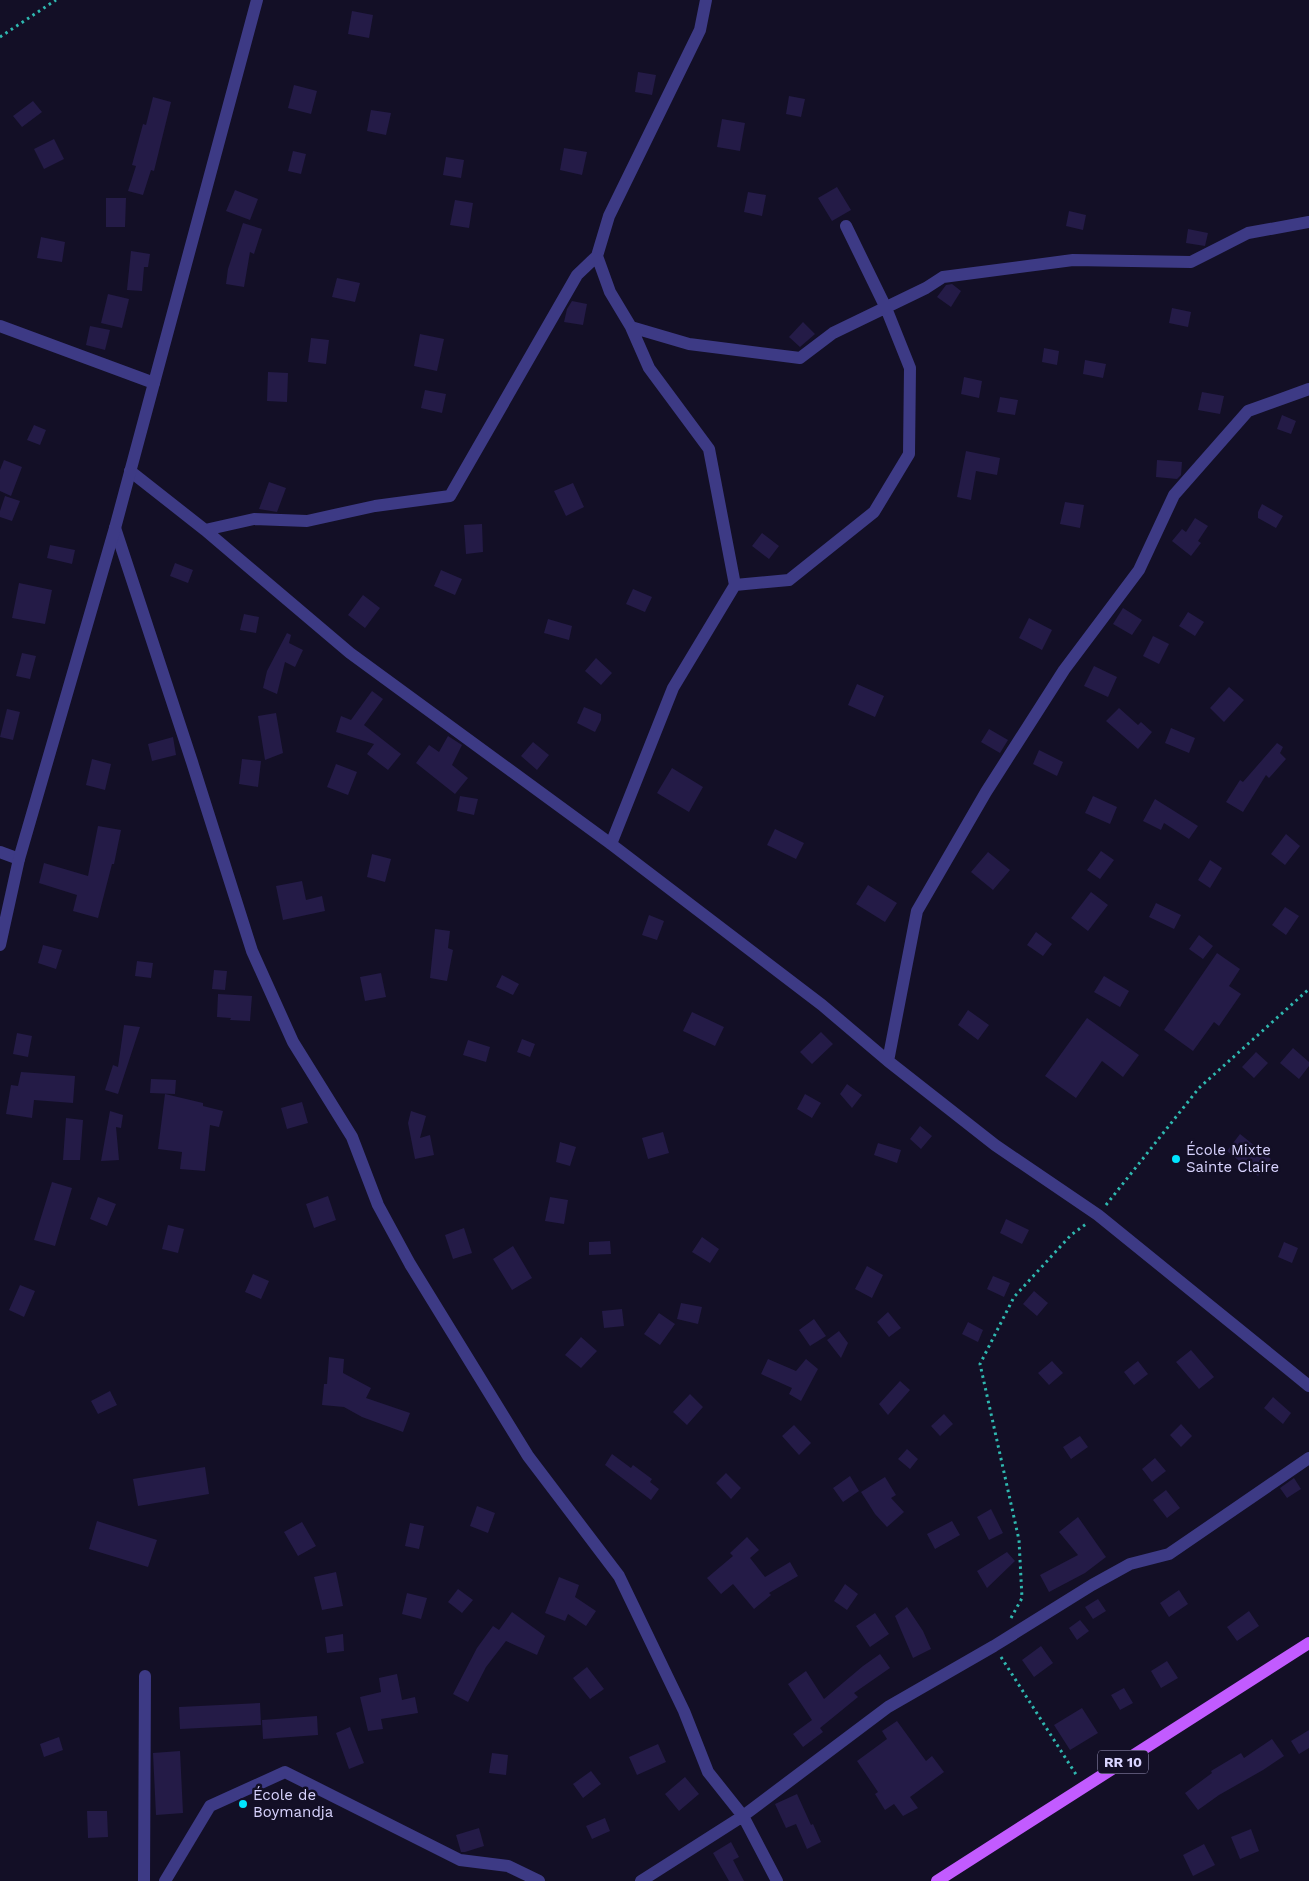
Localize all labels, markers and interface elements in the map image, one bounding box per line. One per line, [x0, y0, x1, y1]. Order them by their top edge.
place label: École Mixte Sainte Claire [1186, 1141, 1279, 1176]
marker: École Mixte Sainte Claire [1170, 1153, 1182, 1165]
road number: RR 10 [1098, 1750, 1148, 1774]
place label: École de Boymandja [253, 1786, 334, 1821]
marker: École de Boymandja [237, 1798, 249, 1810]

